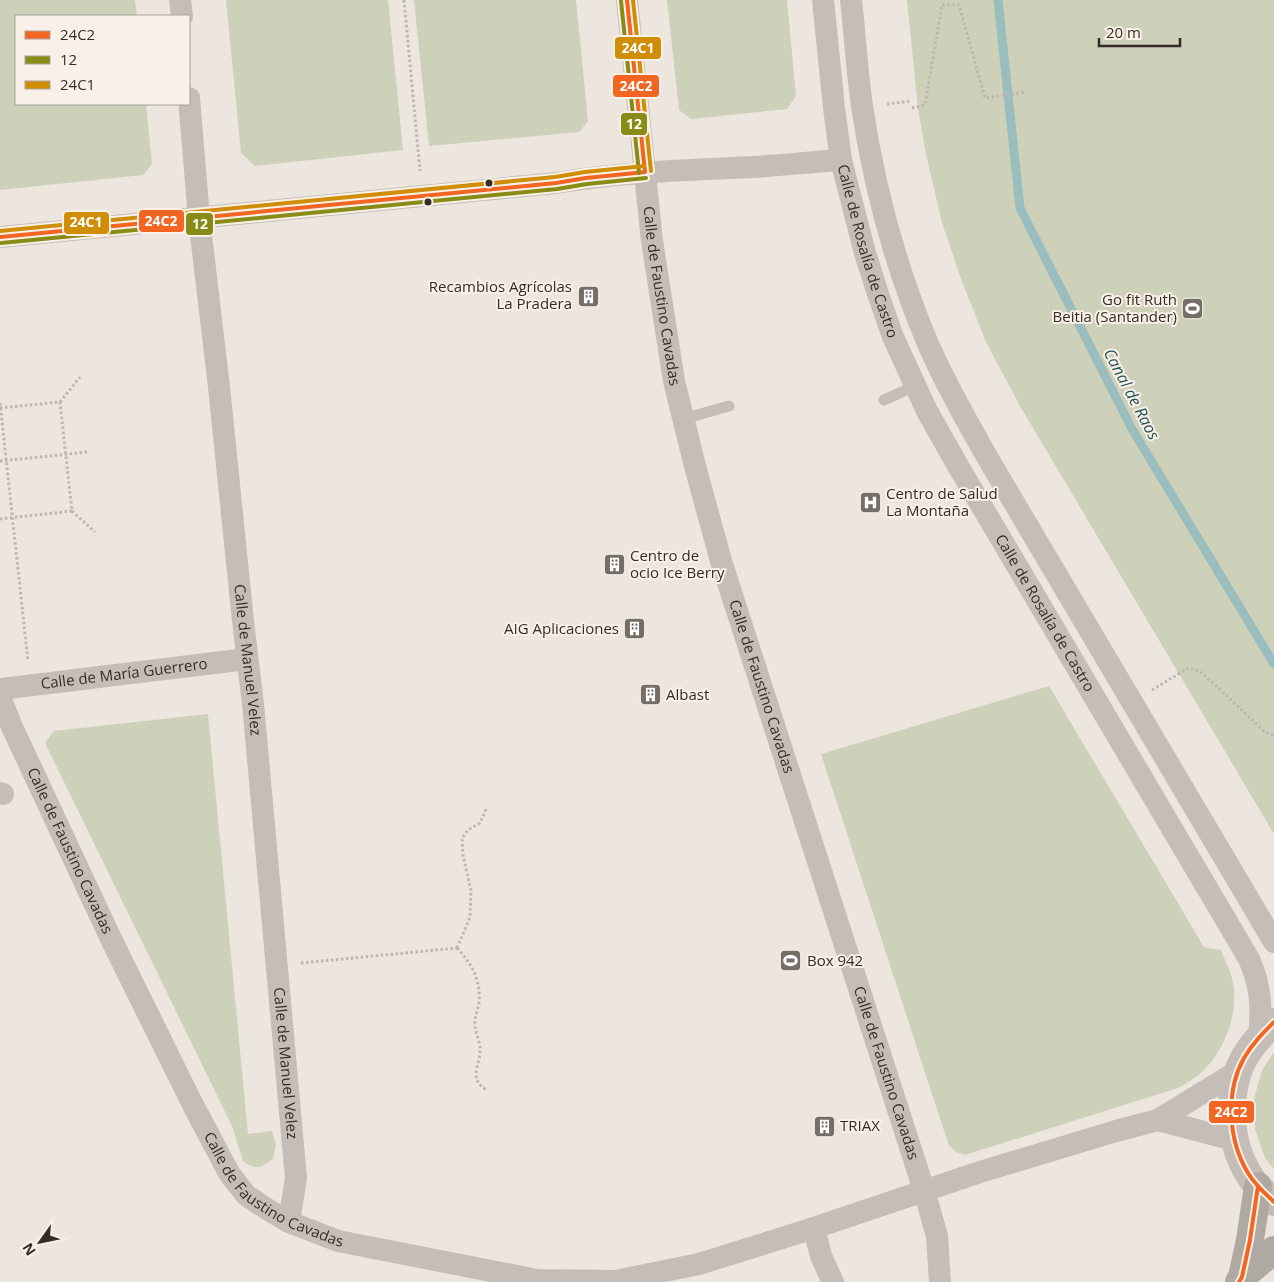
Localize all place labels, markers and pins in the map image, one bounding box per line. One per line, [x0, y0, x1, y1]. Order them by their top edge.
unlabelled marker [484, 178, 494, 188]
unlabelled marker [423, 197, 433, 207]
place label: Recambios Agrícolas La Pradera [429, 276, 572, 313]
building icon: Recambios Agrícolas La Pradera [576, 284, 600, 308]
place label: Go fit Ruth Beitia (Santander) [1053, 289, 1177, 326]
sports icon: Go fit Ruth Beitia (Santander) [1181, 297, 1205, 321]
place label: Centro de Salud La Montaña [886, 483, 998, 520]
hospital icon: Centro de Salud La Montaña [858, 491, 882, 515]
place label: Centro de ocio Ice Berry [630, 545, 725, 582]
building icon: Centro de ocio Ice Berry [602, 553, 626, 577]
building icon: AIG Aplicaciones [623, 617, 647, 641]
place label: AIG Aplicaciones [504, 618, 619, 638]
building icon: Albast [638, 683, 662, 707]
place label: Albast [666, 684, 709, 704]
sports icon: Box 942 [779, 949, 803, 973]
place label: Box 942 [807, 950, 863, 970]
building icon: TRIAX [812, 1114, 836, 1138]
place label: TRIAX [840, 1115, 880, 1135]

